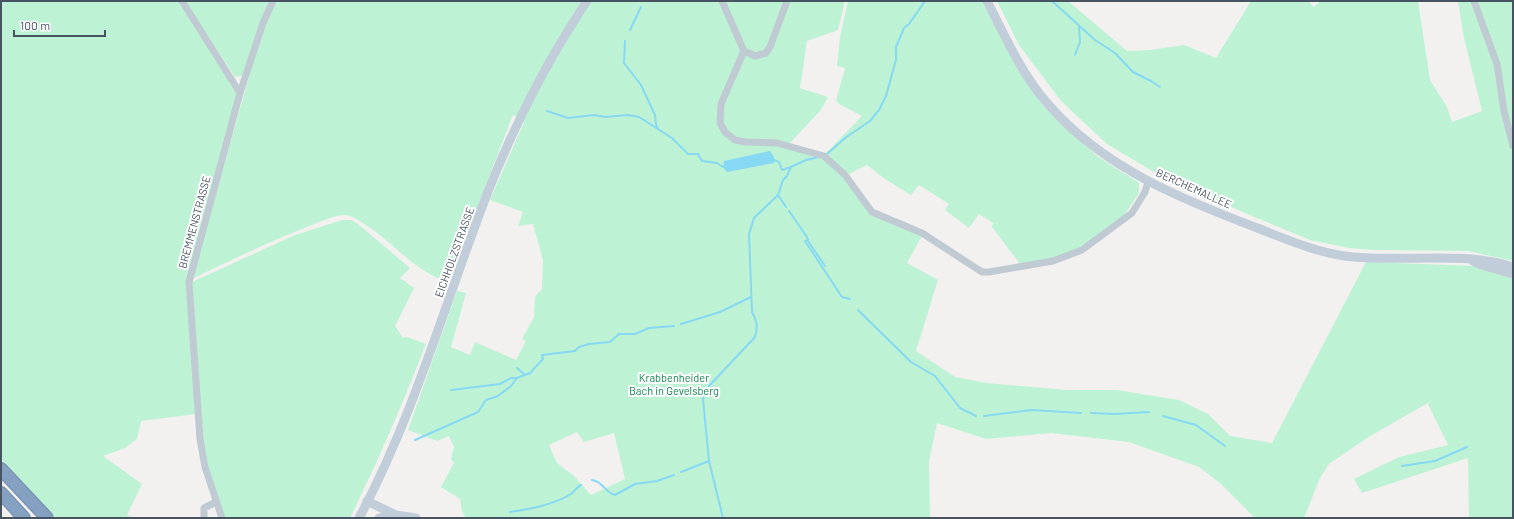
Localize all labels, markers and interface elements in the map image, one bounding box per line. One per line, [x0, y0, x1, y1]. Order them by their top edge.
scale bar [14, 12, 105, 38]
text: 100 m [20, 18, 50, 32]
street label: BERCHEMALLEE [1154, 166, 1234, 211]
street label: BREMMENSTRASSE [175, 174, 213, 270]
street label: EICHHOLZSTRASSE [432, 205, 476, 299]
park label: Krabbenheider Bach in Gevelsberg [629, 371, 719, 397]

